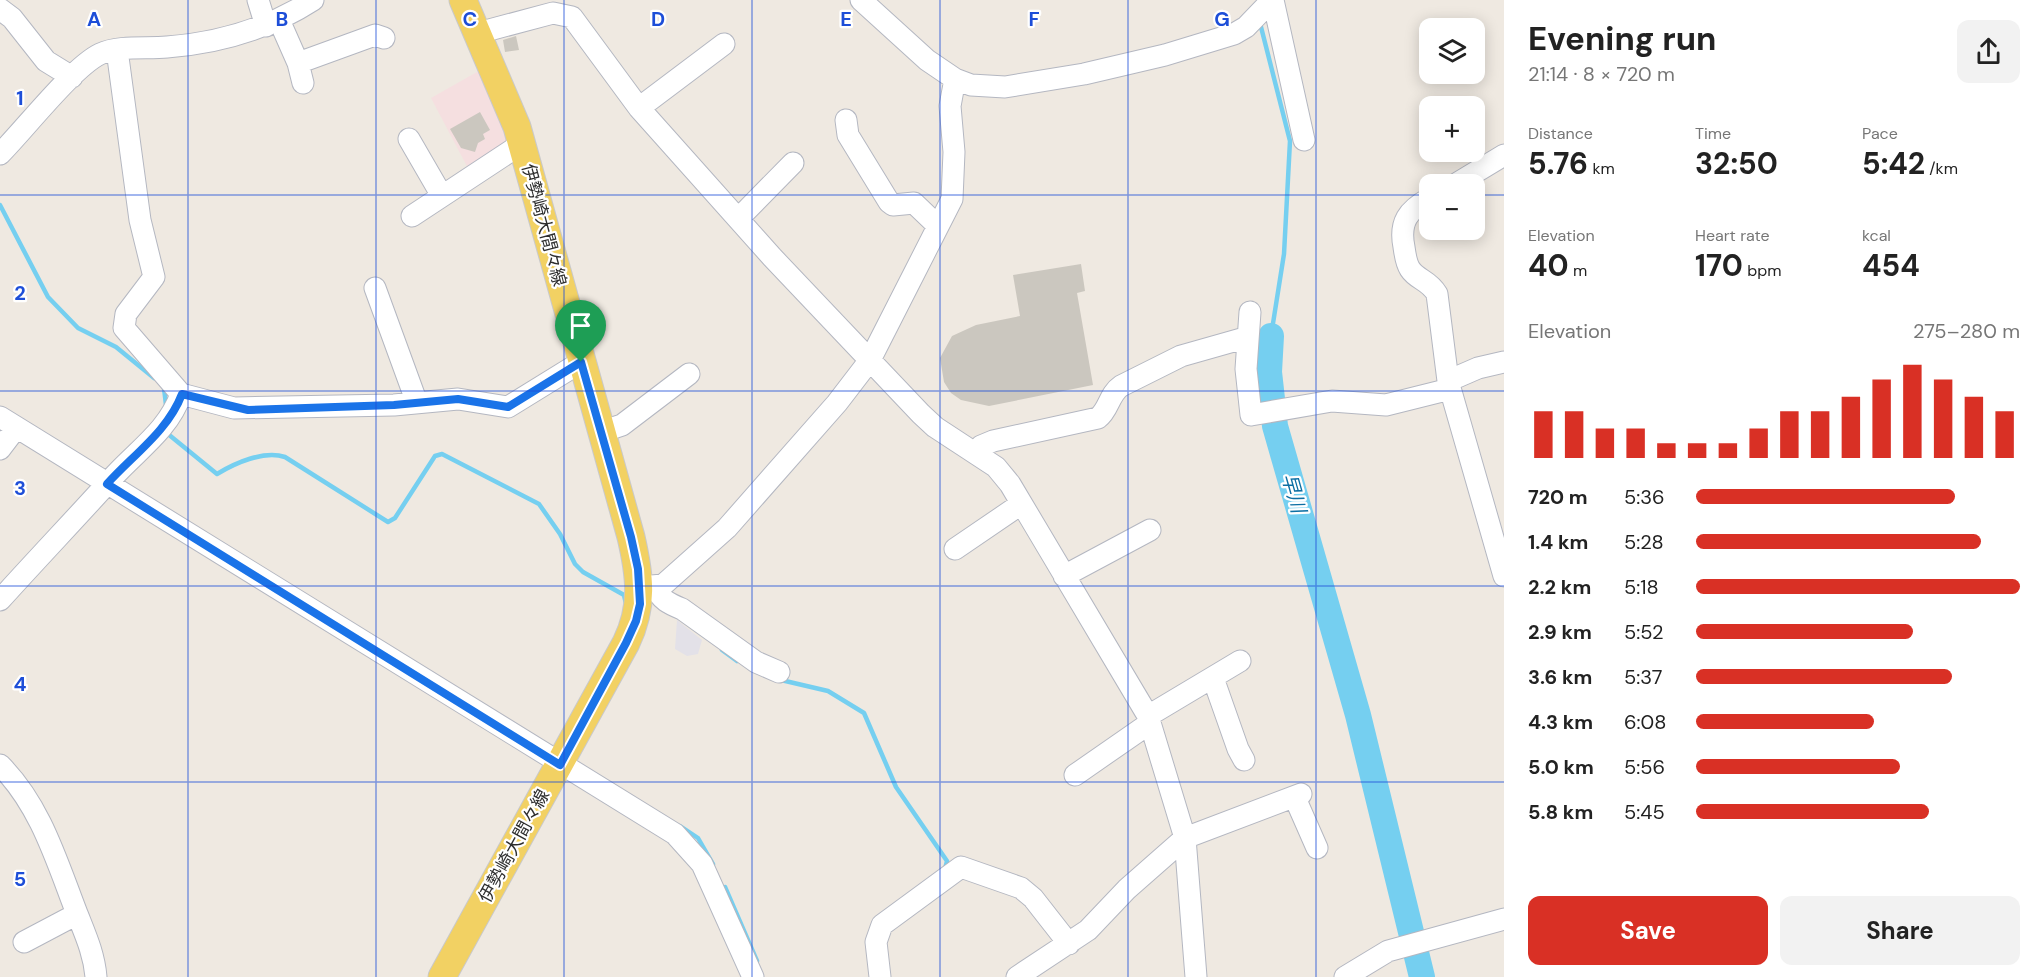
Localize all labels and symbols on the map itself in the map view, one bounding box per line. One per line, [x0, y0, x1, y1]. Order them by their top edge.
text: A [87, 6, 101, 32]
text: B [276, 6, 288, 32]
text: C [463, 6, 477, 32]
text: D [651, 6, 665, 32]
text: E [840, 6, 852, 32]
text: F [1028, 6, 1040, 32]
text: G [1214, 6, 1230, 32]
text: 1 [16, 85, 24, 111]
street label: 伊勢崎大間々線 [516, 161, 572, 289]
text: 2 [14, 280, 26, 306]
pin [555, 300, 606, 362]
water label: 早川 [1276, 470, 1313, 518]
text: 3 [14, 475, 26, 501]
text: 4 [14, 671, 27, 697]
street label: 伊勢崎大間々線 [473, 785, 555, 907]
text: 5 [14, 866, 26, 892]

